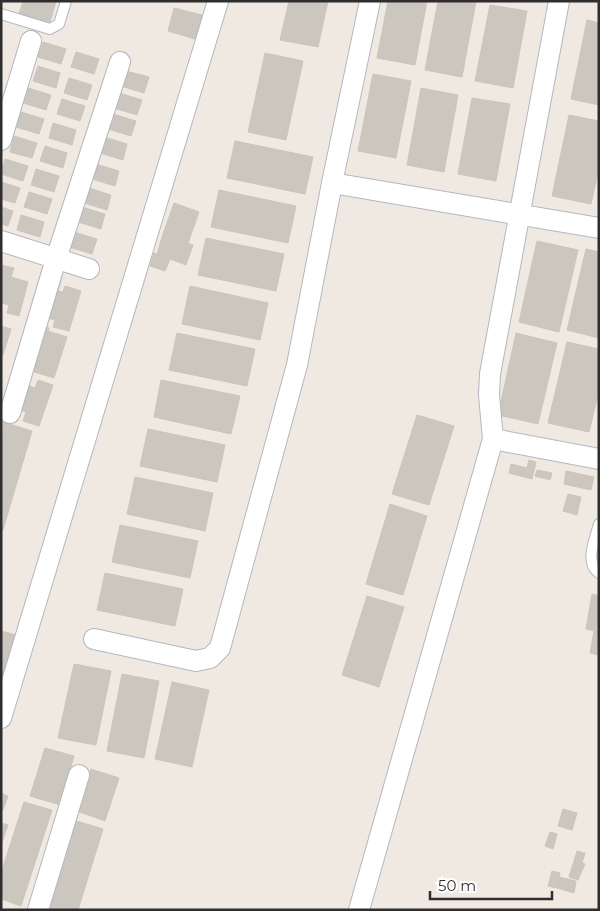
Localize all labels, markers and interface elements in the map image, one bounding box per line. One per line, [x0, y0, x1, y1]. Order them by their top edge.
scale bar [430, 868, 552, 900]
text: 50 m [438, 876, 476, 895]

